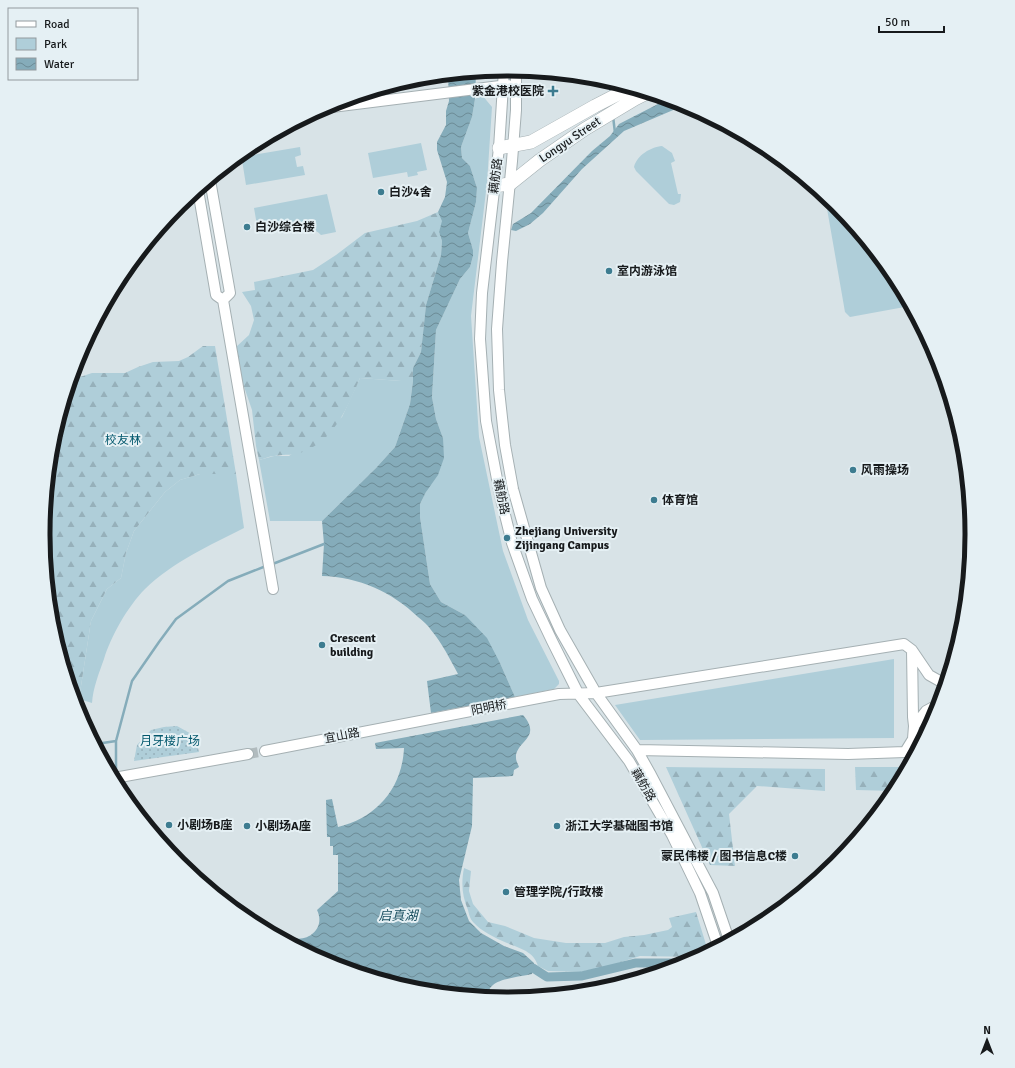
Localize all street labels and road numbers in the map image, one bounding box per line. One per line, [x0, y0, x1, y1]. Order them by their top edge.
street label: Longyu Street [536, 114, 604, 166]
street label: 藕舫路 [486, 157, 506, 195]
street label: 藕舫路 [490, 478, 512, 516]
street label: 阳明桥 [470, 697, 508, 719]
street label: 宜山路 [323, 725, 361, 747]
street label: 藕舫路 [628, 766, 658, 804]

